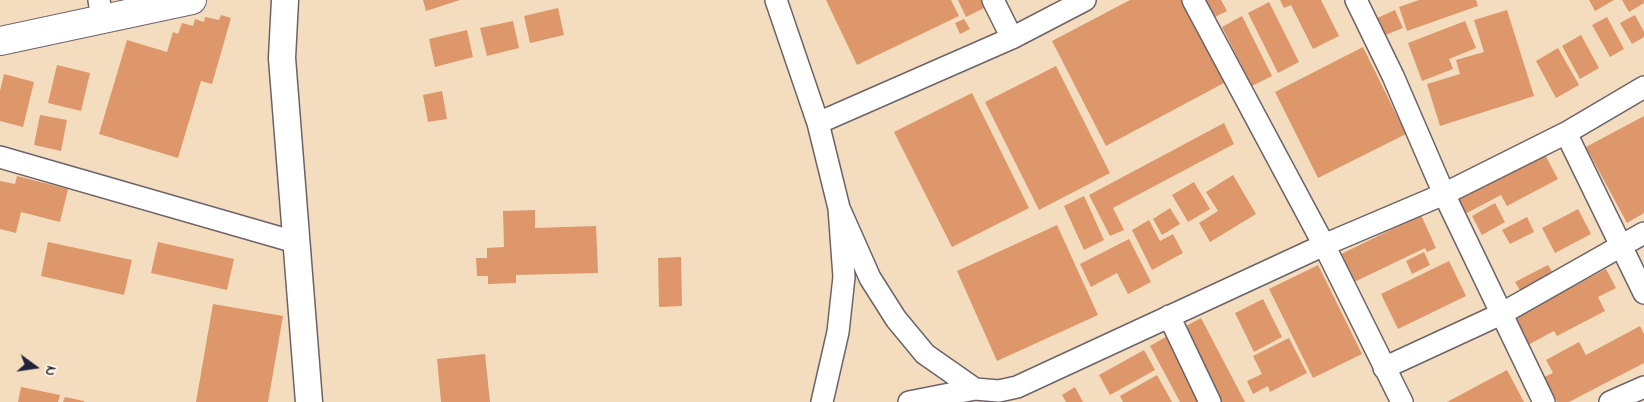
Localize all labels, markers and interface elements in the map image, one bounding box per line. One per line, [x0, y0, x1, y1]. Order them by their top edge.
north arrow [10, 342, 60, 392]
text: N [39, 364, 61, 378]

